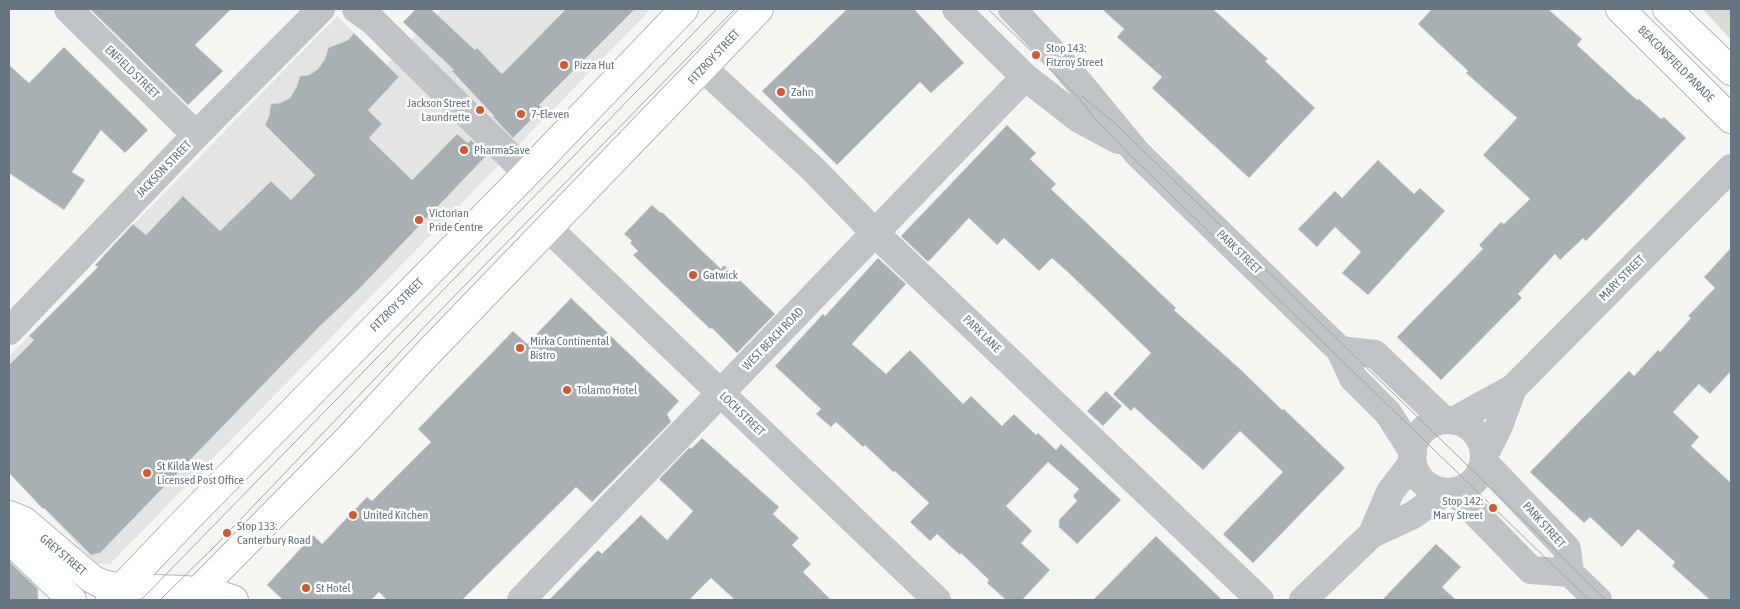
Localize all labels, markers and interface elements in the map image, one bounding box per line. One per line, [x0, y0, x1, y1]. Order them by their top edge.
street label: BEACONSFIELD PARADE [1635, 23, 1717, 105]
street label: FITZROY STREET [685, 27, 743, 87]
place label: Stop 143: Fitzroy Street [1046, 41, 1103, 69]
street label: ENFIELD STREET [102, 43, 162, 101]
marker: Stop 143: Fitzroy Street [1030, 49, 1042, 61]
place label: Pizza Hut [574, 58, 614, 72]
marker: Pizza Hut [558, 59, 570, 71]
place label: Zahn [791, 85, 814, 99]
marker: Zahn [775, 86, 787, 98]
place label: Jackson Street Laundrette [407, 96, 470, 124]
marker: Jackson Street Laundrette [474, 104, 486, 116]
place label: 7-Eleven [531, 107, 569, 121]
marker: 7-Eleven [515, 108, 527, 120]
street label: JACKSON STREET [133, 138, 195, 200]
place label: PharmaSave [474, 143, 530, 157]
marker: PharmaSave [458, 144, 470, 156]
place label: Victorian Pride Centre [429, 206, 483, 234]
marker: Victorian Pride Centre [413, 214, 425, 226]
street label: PARK STREET [1214, 227, 1264, 277]
street label: MARY STREET [1596, 252, 1648, 304]
place label: Gatwick [703, 268, 738, 282]
marker: Gatwick [687, 269, 699, 281]
street label: FITZROY STREET [367, 275, 427, 335]
street label: WEST BEACH ROAD [739, 305, 807, 373]
street label: PARK LANE [960, 312, 1004, 356]
place label: Mirka Continental Bistro [530, 334, 609, 362]
marker: Mirka Continental Bistro [514, 342, 526, 354]
place label: Tolarno Hotel [577, 383, 637, 397]
marker: Tolarno Hotel [561, 384, 573, 396]
street label: LOCH STREET [716, 389, 768, 439]
place label: St Kilda West Licensed Post Office [157, 459, 244, 487]
marker: St Kilda West Licensed Post Office [141, 467, 153, 479]
place label: Stop 142: Mary Street [1433, 494, 1483, 522]
street label: PARK STREET [1520, 499, 1568, 551]
marker: Stop 142: Mary Street [1487, 502, 1499, 514]
place label: United Kitchen [363, 508, 428, 522]
marker: United Kitchen [347, 509, 359, 521]
place label: Stop 133: Canterbury Road [237, 519, 311, 547]
marker: Stop 133: Canterbury Road [221, 527, 233, 539]
street label: GREY STREET [37, 531, 89, 579]
place label: St Hotel [316, 581, 351, 595]
marker: St Hotel [300, 582, 312, 594]

